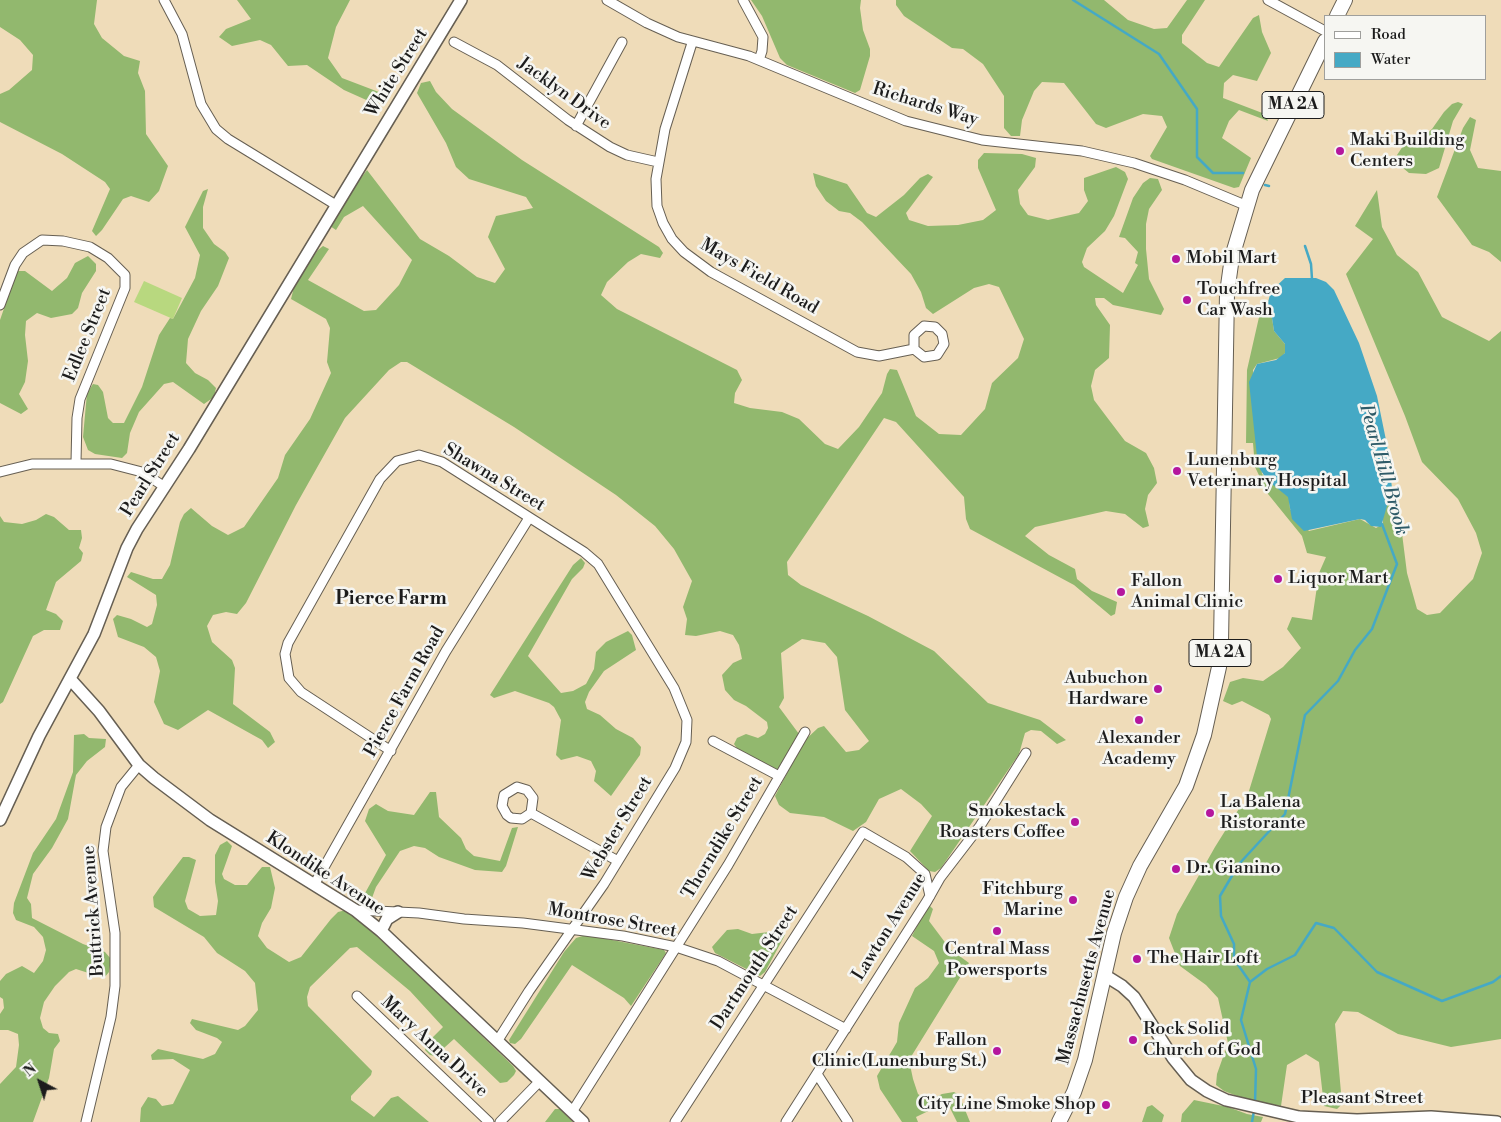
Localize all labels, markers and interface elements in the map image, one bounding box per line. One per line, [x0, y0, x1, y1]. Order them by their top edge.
legend [1324, 15, 1486, 80]
street label: White Street [361, 25, 433, 121]
text: Road [1371, 25, 1406, 44]
text: Water [1371, 50, 1410, 69]
street label: Jacklyn Drive [513, 53, 615, 135]
street label: Richards Way [869, 79, 981, 131]
road number: MA 2A [1262, 92, 1324, 118]
place label: Maki Building Centers [1350, 130, 1464, 172]
marker: Maki Building Centers [1334, 145, 1346, 157]
street label: Mays Field Road [696, 234, 822, 320]
place label: Mobil Mart [1186, 248, 1277, 270]
marker: Mobil Mart [1170, 253, 1182, 265]
place label: Touchfree Car Wash [1197, 279, 1280, 322]
street label: Edlee Street [59, 285, 117, 385]
marker: Touchfree Car Wash [1181, 294, 1193, 306]
water label: Pearl Hill Brook [1353, 402, 1413, 538]
street label: Pearl Street [117, 429, 185, 521]
street label: Shawna Street [439, 439, 549, 517]
place label: Lunenburg Veterinary Hospital [1187, 450, 1347, 492]
marker: Lunenburg Veterinary Hospital [1171, 465, 1183, 477]
place label: Liquor Mart [1288, 568, 1389, 590]
place label: Fallon Animal Clinic [1131, 571, 1243, 614]
marker: Liquor Mart [1272, 573, 1284, 585]
marker: Fallon Animal Clinic [1115, 586, 1127, 598]
district label: Pierce Farm [335, 588, 447, 610]
street label: Pierce Farm Road [360, 623, 450, 761]
road number: MA 2A [1189, 640, 1251, 666]
place label: Aubuchon Hardware [1064, 668, 1148, 711]
marker: Aubuchon Hardware [1152, 683, 1164, 695]
marker: Alexander Academy [1133, 714, 1145, 726]
place label: Alexander Academy [1097, 728, 1181, 771]
street label: Webster Street [578, 773, 658, 885]
street label: Thorndike Street [678, 773, 768, 903]
place label: La Balena Ristorante [1220, 792, 1306, 834]
place label: Smokestack Roasters Coffee [939, 801, 1065, 844]
marker: La Balena Ristorante [1204, 807, 1216, 819]
marker: Smokestack Roasters Coffee [1069, 816, 1081, 828]
street label: Klondike Avenue [262, 828, 388, 920]
street label: Buttrick Avenue [79, 845, 109, 977]
place label: Dr. Gianino [1186, 858, 1281, 880]
marker: Dr. Gianino [1170, 863, 1182, 875]
street label: Lawton Avenue [848, 869, 932, 985]
place label: Fitchburg Marine [982, 879, 1063, 922]
street label: Massachusetts Avenue [1053, 887, 1121, 1067]
marker: Fitchburg Marine [1067, 894, 1079, 906]
street label: Montrose Street [546, 899, 678, 943]
street label: Dartmouth Street [707, 902, 803, 1034]
marker: Central Mass Powersports [991, 925, 1003, 937]
place label: Central Mass Powersports [944, 939, 1050, 982]
place label: The Hair Loft [1147, 948, 1259, 970]
marker: The Hair Loft [1131, 953, 1143, 965]
street label: Mary Anna Drive [376, 992, 492, 1102]
place label: Rock Solid Church of God [1143, 1019, 1261, 1062]
place label: Fallon Clinic(Lunenburg St.) [812, 1030, 987, 1072]
marker: Rock Solid Church of God [1127, 1034, 1139, 1046]
marker: Fallon Clinic(Lunenburg St.) [991, 1045, 1003, 1057]
north arrow [15, 1057, 65, 1107]
text: N [20, 1060, 40, 1081]
street label: Pleasant Street [1301, 1088, 1423, 1110]
place label: City Line Smoke Shop [918, 1094, 1096, 1116]
marker: City Line Smoke Shop [1100, 1099, 1112, 1111]

